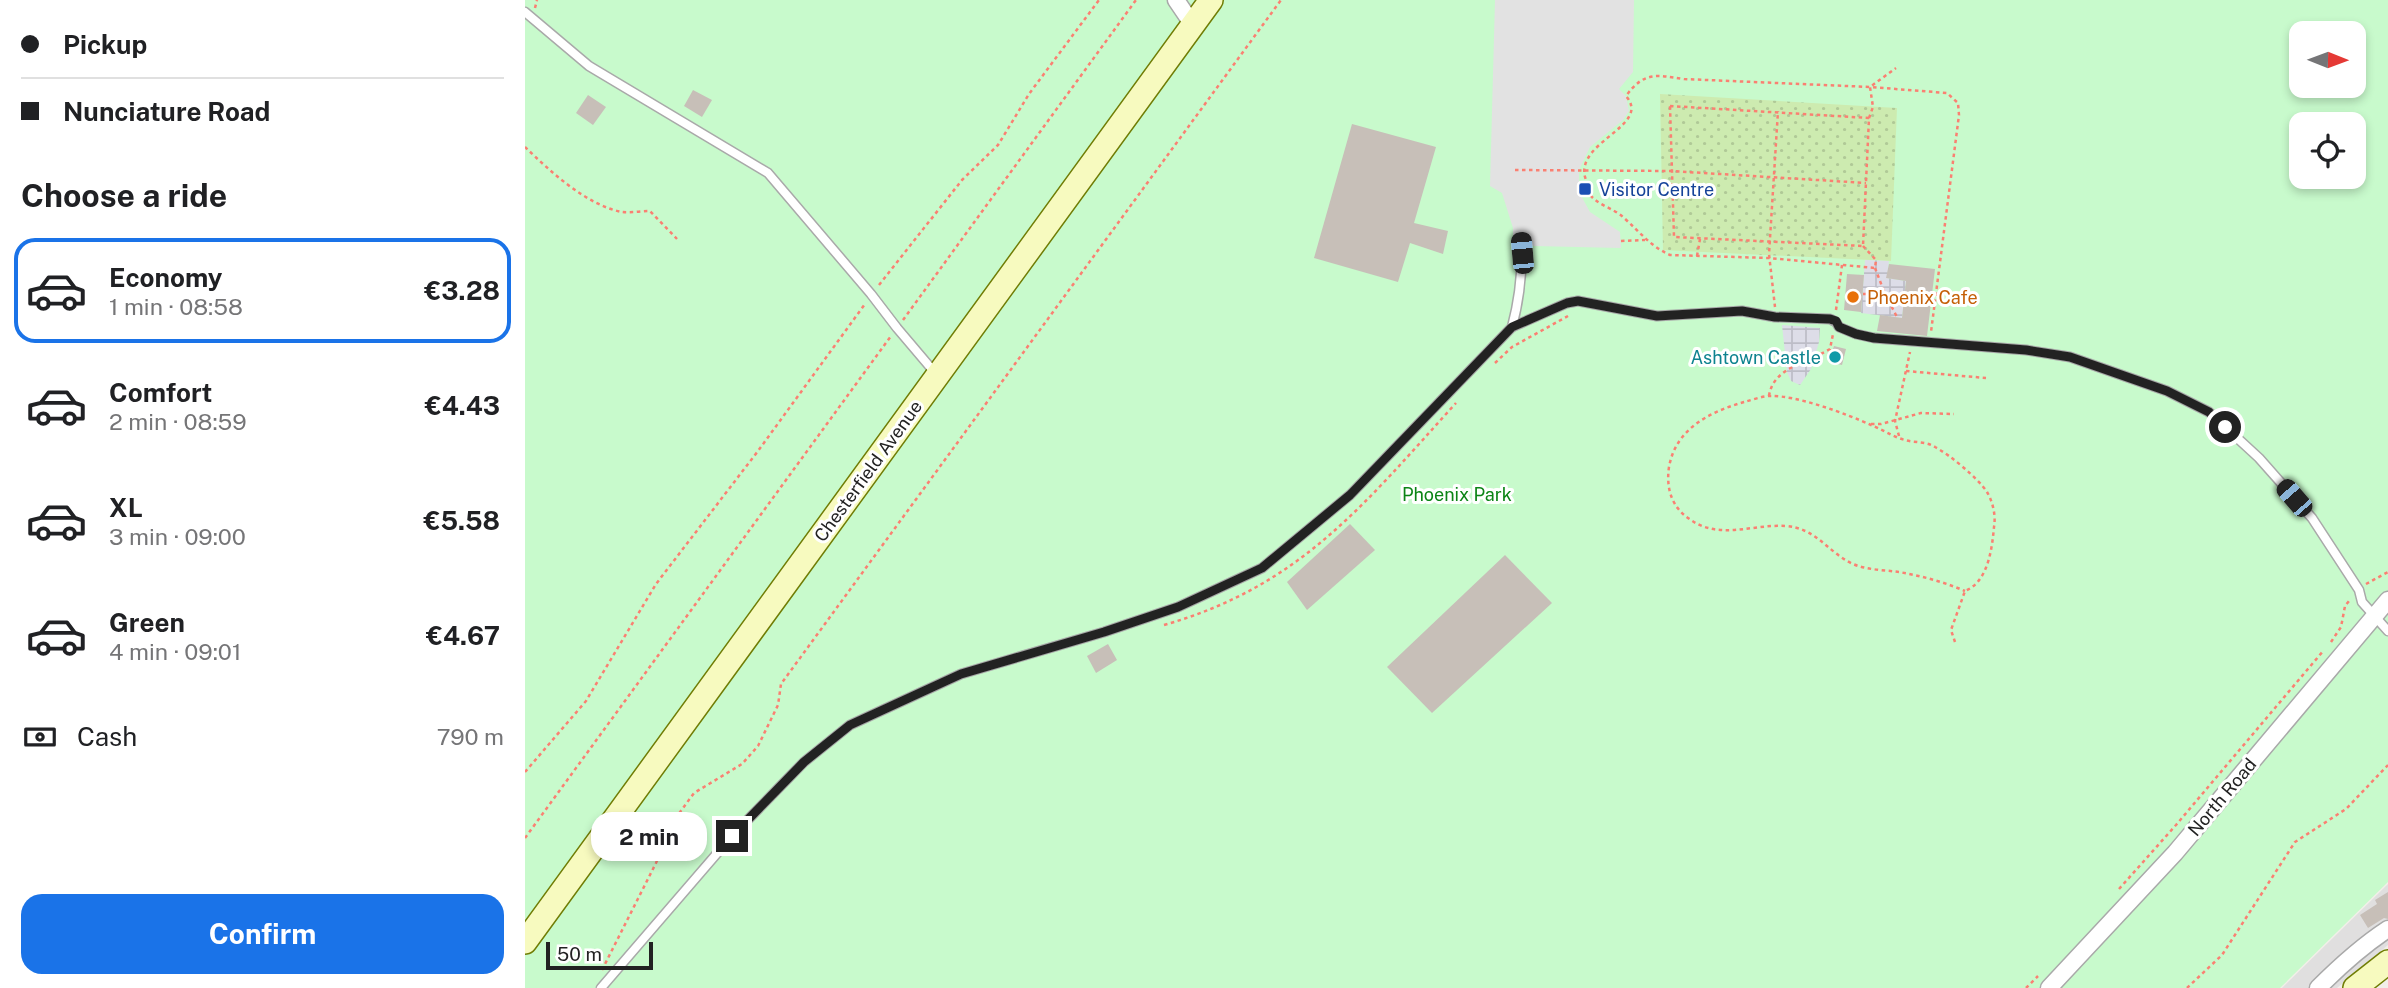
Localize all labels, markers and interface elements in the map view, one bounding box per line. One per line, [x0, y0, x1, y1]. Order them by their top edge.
north arrow [2289, 21, 2366, 98]
map controls [2289, 21, 2366, 189]
text: Pickup [63, 29, 147, 60]
text: Nunciature Road [63, 96, 270, 127]
button: locate [2289, 112, 2366, 189]
text: Choose a ride [21, 177, 227, 214]
place label: Visitor Centre [1599, 179, 1714, 200]
marker: Visitor Centre [1577, 181, 1593, 197]
car [1510, 231, 1535, 275]
icon: car [25, 259, 88, 322]
text: Economy [109, 262, 222, 293]
text: €3.28 [424, 275, 500, 306]
place label: Phoenix Cafe [1867, 287, 1978, 308]
marker: Phoenix Cafe [1845, 289, 1861, 305]
text: 1 min · 08:58 [109, 293, 243, 320]
place label: Ashtown Castle [1691, 347, 1821, 368]
marker: Ashtown Castle [1827, 349, 1843, 365]
icon: car [25, 374, 88, 437]
text: Comfort [109, 377, 212, 408]
text: €4.43 [425, 390, 500, 421]
street label: Chesterfield Avenue [810, 396, 926, 546]
text: 2 min · 08:59 [109, 408, 247, 435]
route start [2209, 411, 2241, 443]
car [2273, 475, 2316, 521]
park label: Phoenix Park [1402, 484, 1512, 505]
icon: car [25, 489, 88, 552]
text: XL [109, 492, 143, 523]
text: €5.58 [424, 505, 500, 536]
text: 3 min · 09:00 [109, 523, 246, 550]
icon: car [25, 604, 88, 667]
text: Green [109, 607, 185, 638]
text: €4.67 [426, 620, 500, 651]
text: 4 min · 09:01 [109, 638, 241, 665]
icon: cash [21, 718, 59, 756]
text: Cash [77, 721, 137, 752]
text: 790 m [437, 723, 504, 750]
street label: North Road [2183, 754, 2261, 840]
callout: 2 min [592, 812, 707, 860]
route end [716, 820, 748, 852]
text: 2 min [619, 823, 679, 850]
button: Confirm [21, 894, 504, 974]
scale bar [546, 939, 653, 971]
text: 50 m [557, 943, 602, 965]

